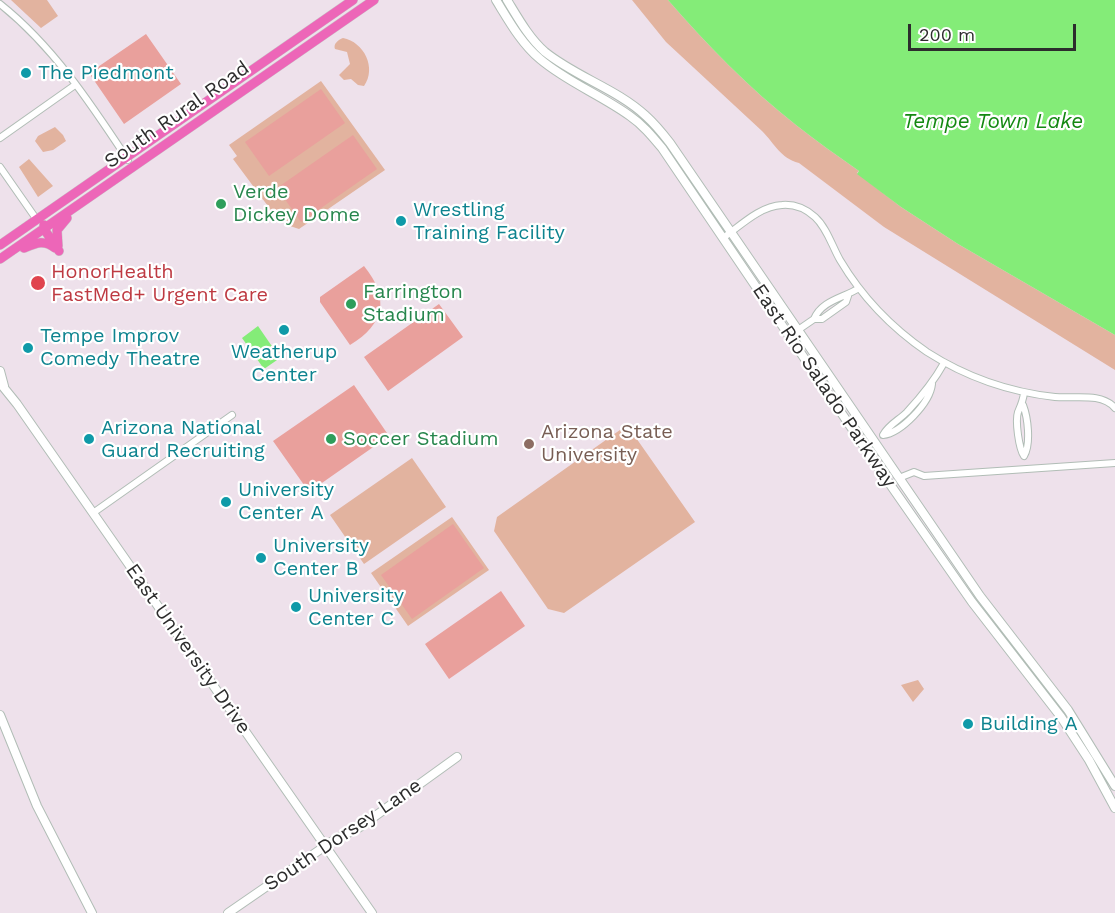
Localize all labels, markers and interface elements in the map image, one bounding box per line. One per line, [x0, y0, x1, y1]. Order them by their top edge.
scale bar [911, 12, 1079, 50]
text: 200 m [919, 24, 975, 45]
street label: South Rural Road [100, 56, 254, 174]
place label: The Piedmont [38, 61, 174, 85]
marker: The Piedmont [19, 66, 33, 80]
water label: Tempe Town Lake [903, 109, 1083, 135]
place label: Verde Dickey Dome [233, 180, 360, 227]
marker: Verde Dickey Dome [214, 197, 228, 211]
place label: Wrestling Training Facility [413, 198, 565, 245]
marker: Wrestling Training Facility [394, 214, 408, 228]
place label: HonorHealth FastMed+ Urgent Care [51, 260, 268, 307]
marker: HonorHealth FastMed+ Urgent Care [29, 274, 47, 292]
place label: Farrington Stadium [363, 280, 463, 327]
street label: East Rio Salado Parkway [747, 280, 901, 492]
marker: Farrington Stadium [344, 297, 358, 311]
marker: Weatherup Center [277, 323, 291, 337]
place label: Tempe Improv Comedy Theatre [40, 324, 200, 371]
place label: Weatherup Center [231, 340, 337, 387]
marker: Tempe Improv Comedy Theatre [21, 341, 35, 355]
place label: Arizona National Guard Recruiting [101, 416, 265, 463]
place label: Arizona State University [541, 420, 673, 467]
place label: Soccer Stadium [343, 427, 499, 451]
marker: Arizona National Guard Recruiting [82, 432, 96, 446]
marker: Soccer Stadium [324, 432, 338, 446]
marker: Arizona State University [522, 437, 536, 451]
place label: University Center A [238, 478, 334, 525]
marker: University Center A [219, 495, 233, 509]
place label: University Center B [273, 534, 369, 581]
marker: University Center B [254, 551, 268, 565]
street label: East University Drive [120, 559, 256, 739]
place label: University Center C [308, 584, 404, 631]
marker: University Center C [289, 600, 303, 614]
place label: Building A [980, 712, 1078, 736]
marker: Building A [961, 717, 975, 731]
street label: South Dorsey Lane [260, 773, 426, 897]

